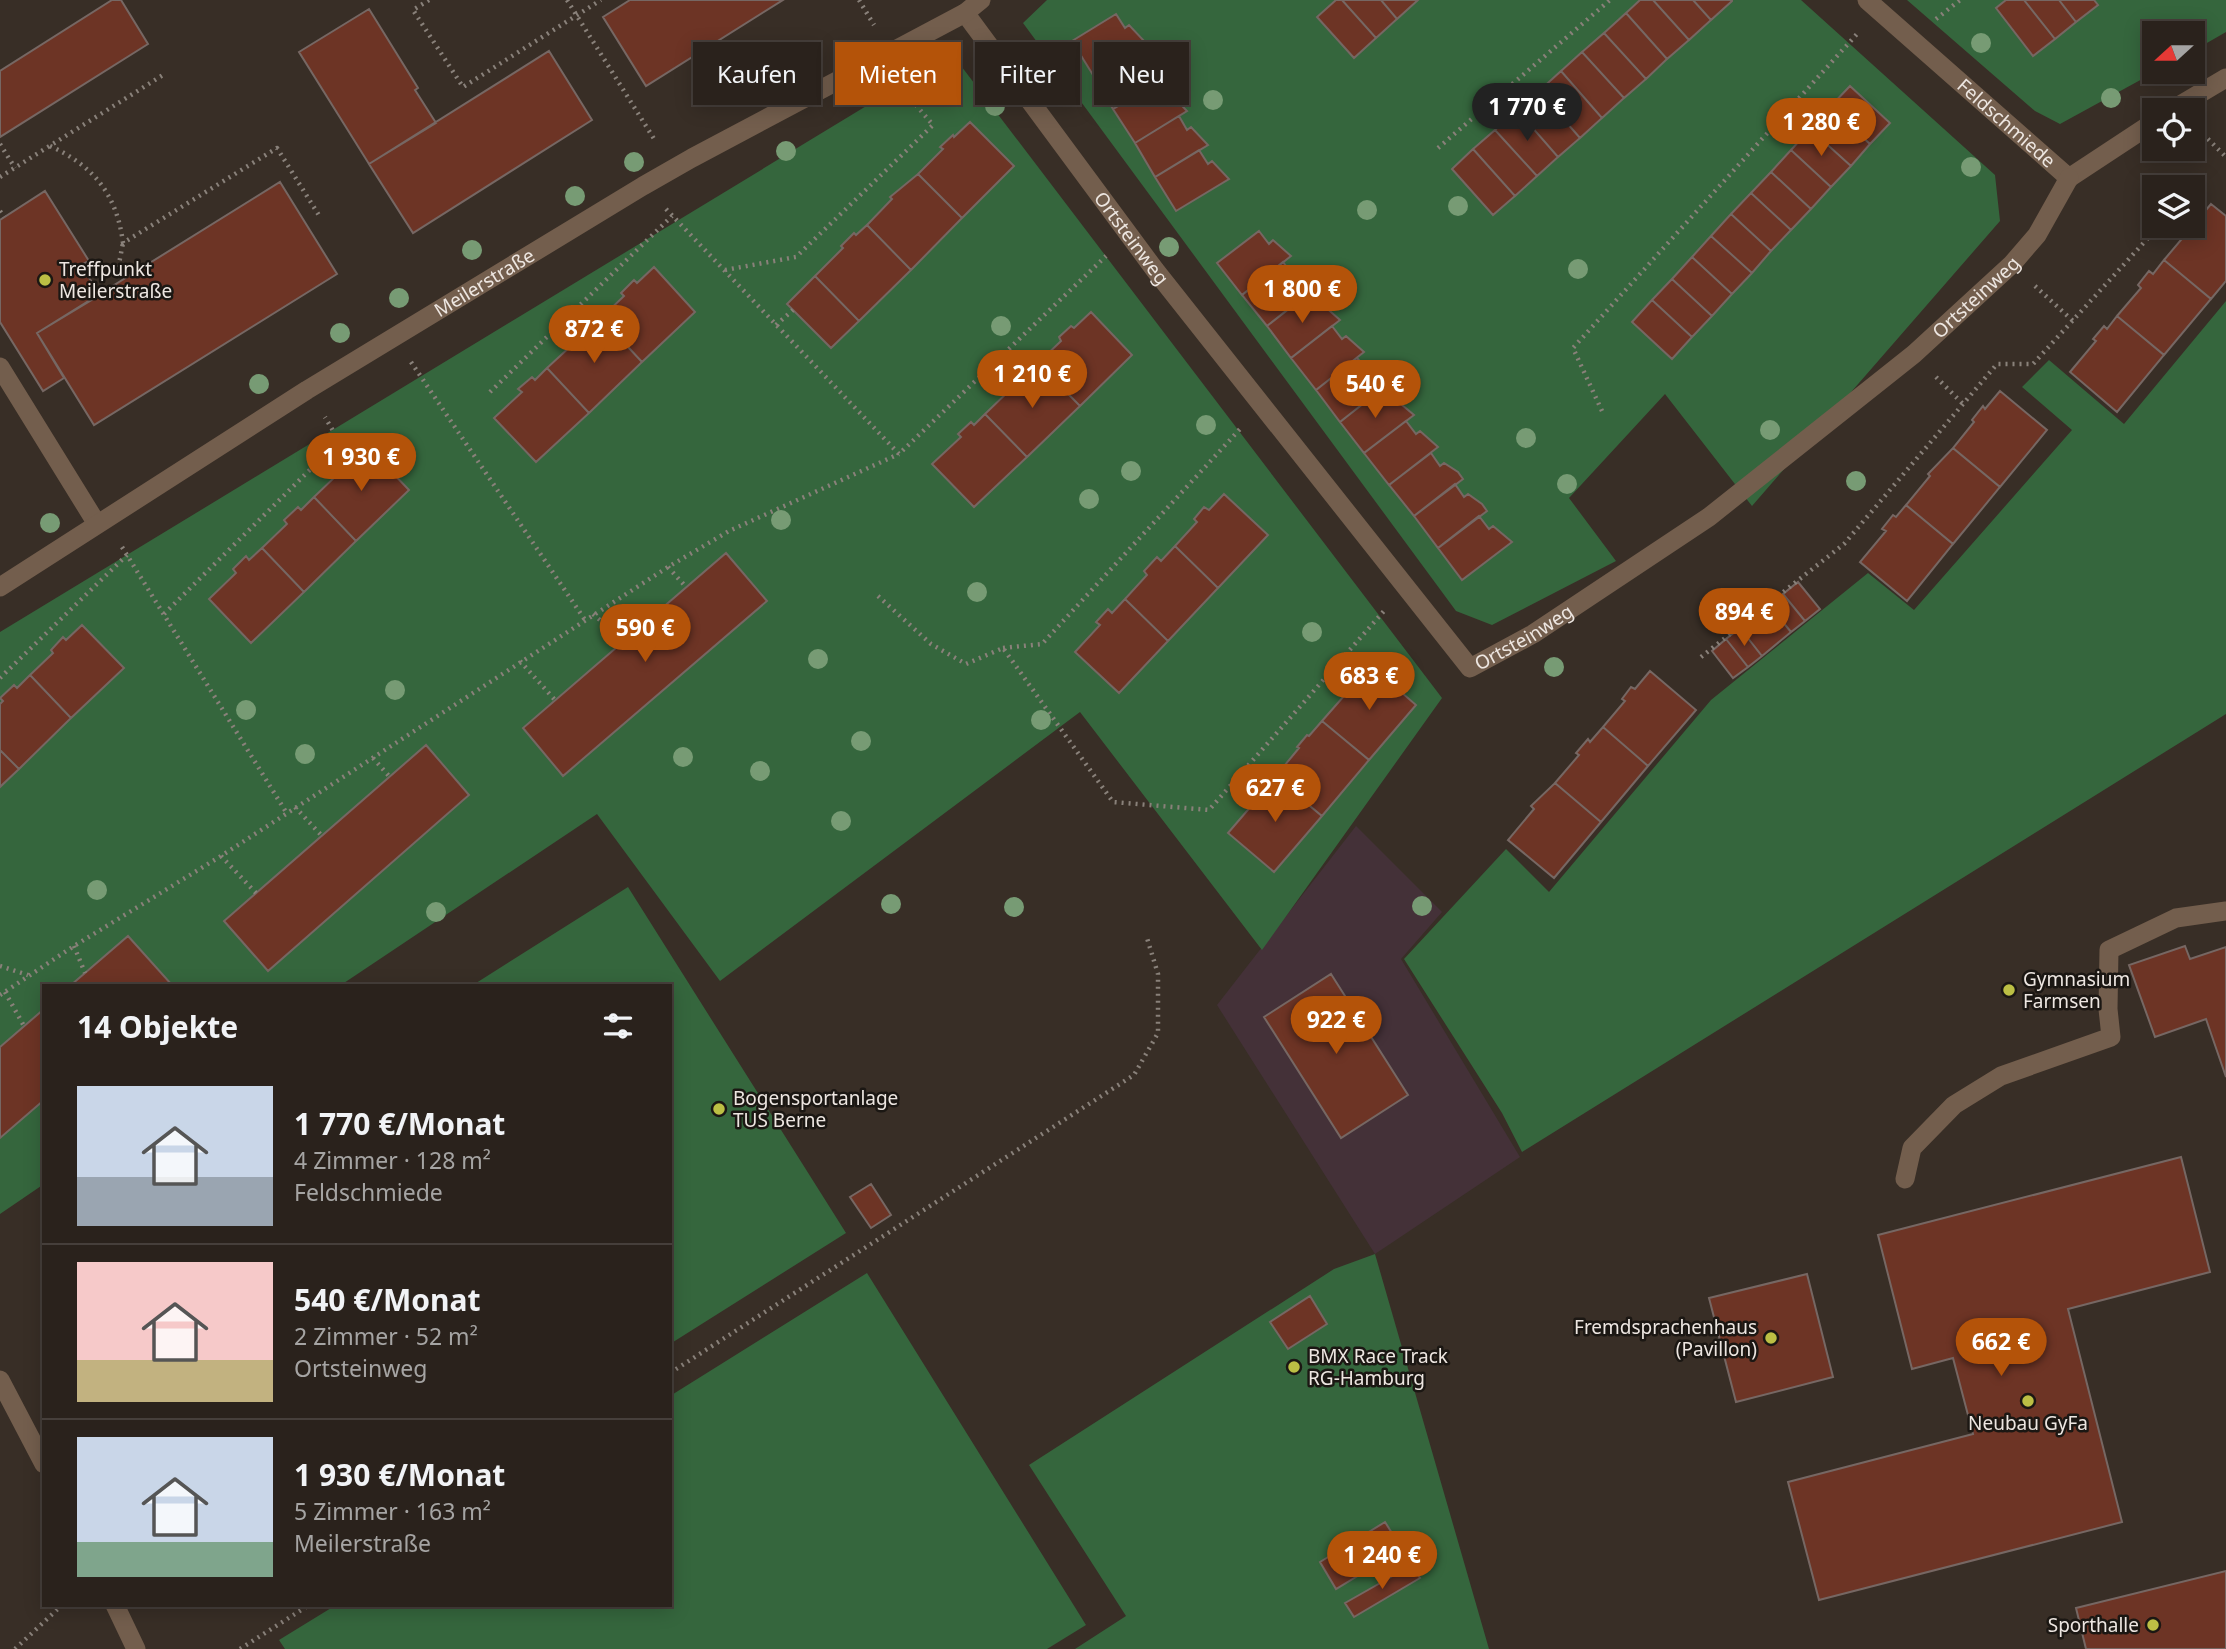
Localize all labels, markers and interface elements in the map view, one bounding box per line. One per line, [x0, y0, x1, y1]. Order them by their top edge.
north arrow [2142, 21, 2205, 84]
map controls [2142, 21, 2205, 238]
chip: Kaufen [693, 42, 821, 105]
chip: Mieten [835, 42, 961, 105]
chip: Filter [975, 42, 1080, 105]
chip: Neu [1094, 42, 1189, 105]
street label: Feldschmiede [1952, 73, 2061, 173]
pin: 1 770 € [1462, 83, 1592, 143]
text: 1 770 € [1488, 90, 1566, 122]
button: locate [2142, 98, 2205, 161]
pin: 1 280 € [1756, 99, 1886, 158]
text: 1 280 € [1782, 105, 1860, 137]
button: layers [2142, 175, 2205, 238]
street label: Ortsteinweg [1088, 186, 1175, 290]
street label: Meilerstraße [429, 242, 539, 323]
street label: Ortsteinweg [1926, 251, 2026, 344]
place label: Treffpunkt Meilerstraße [59, 256, 172, 304]
pin: 1 800 € [1237, 266, 1367, 325]
marker: Treffpunkt Meilerstraße [37, 272, 53, 288]
text: 1 800 € [1263, 272, 1341, 304]
pin: 872 € [545, 306, 643, 365]
text: 872 € [565, 312, 623, 344]
pin: 1 210 € [967, 350, 1097, 410]
text: 1 210 € [993, 357, 1071, 389]
pin: 540 € [1326, 360, 1424, 420]
text: 540 € [1346, 367, 1404, 399]
pin: 1 930 € [296, 434, 426, 493]
text: 1 930 € [322, 440, 400, 472]
pin: 894 € [1695, 588, 1793, 648]
text: 894 € [1715, 595, 1773, 627]
street label: Ortsteinweg [1470, 598, 1578, 676]
pin: 590 € [596, 604, 694, 664]
text: 590 € [616, 611, 674, 643]
pin: 683 € [1320, 652, 1418, 712]
text: 683 € [1340, 659, 1398, 691]
pin: 627 € [1226, 764, 1324, 824]
text: 627 € [1246, 771, 1304, 803]
place label: Gymnasium Farmsen [2023, 966, 2130, 1014]
marker: Gymnasium Farmsen [2001, 982, 2017, 998]
pin: 922 € [1287, 996, 1385, 1056]
text: 922 € [1307, 1003, 1365, 1035]
text: 14 Objekte [77, 1006, 238, 1047]
icon: filters [599, 1007, 637, 1045]
place label: Bogensportanlage TUS Berne [733, 1085, 898, 1133]
marker: Bogensportanlage TUS Berne [711, 1101, 727, 1117]
text: 1 770 €/Monat [294, 1103, 505, 1144]
icon: home [133, 1114, 217, 1198]
text: 4 Zimmer · 128 m² [294, 1144, 491, 1176]
text: Feldschmiede [294, 1176, 443, 1208]
text: 540 €/Monat [294, 1279, 480, 1320]
icon: home [133, 1290, 217, 1374]
place label: Fremdsprachenhaus (Pavillon) [1574, 1314, 1757, 1362]
pin: 662 € [1952, 1318, 2050, 1378]
text: 2 Zimmer · 52 m² [294, 1320, 478, 1352]
text: 662 € [1972, 1325, 2030, 1357]
marker: Fremdsprachenhaus (Pavillon) [1763, 1330, 1779, 1346]
place label: BMX Race Track RG-Hamburg [1308, 1343, 1448, 1391]
text: Ortsteinweg [294, 1352, 427, 1384]
marker: BMX Race Track RG-Hamburg [1286, 1359, 1302, 1375]
marker: Neubau GyFa [2020, 1393, 2036, 1409]
place label: Neubau GyFa [1968, 1410, 2088, 1436]
text: 1 930 €/Monat [294, 1454, 505, 1495]
icon: home [133, 1465, 217, 1549]
text: 5 Zimmer · 163 m² [294, 1495, 491, 1527]
text: Meilerstraße [294, 1527, 431, 1559]
pin: 1 240 € [1317, 1532, 1447, 1591]
text: 1 240 € [1343, 1538, 1421, 1570]
place label: Sporthalle [2048, 1612, 2139, 1638]
marker: Sporthalle [2145, 1617, 2161, 1633]

